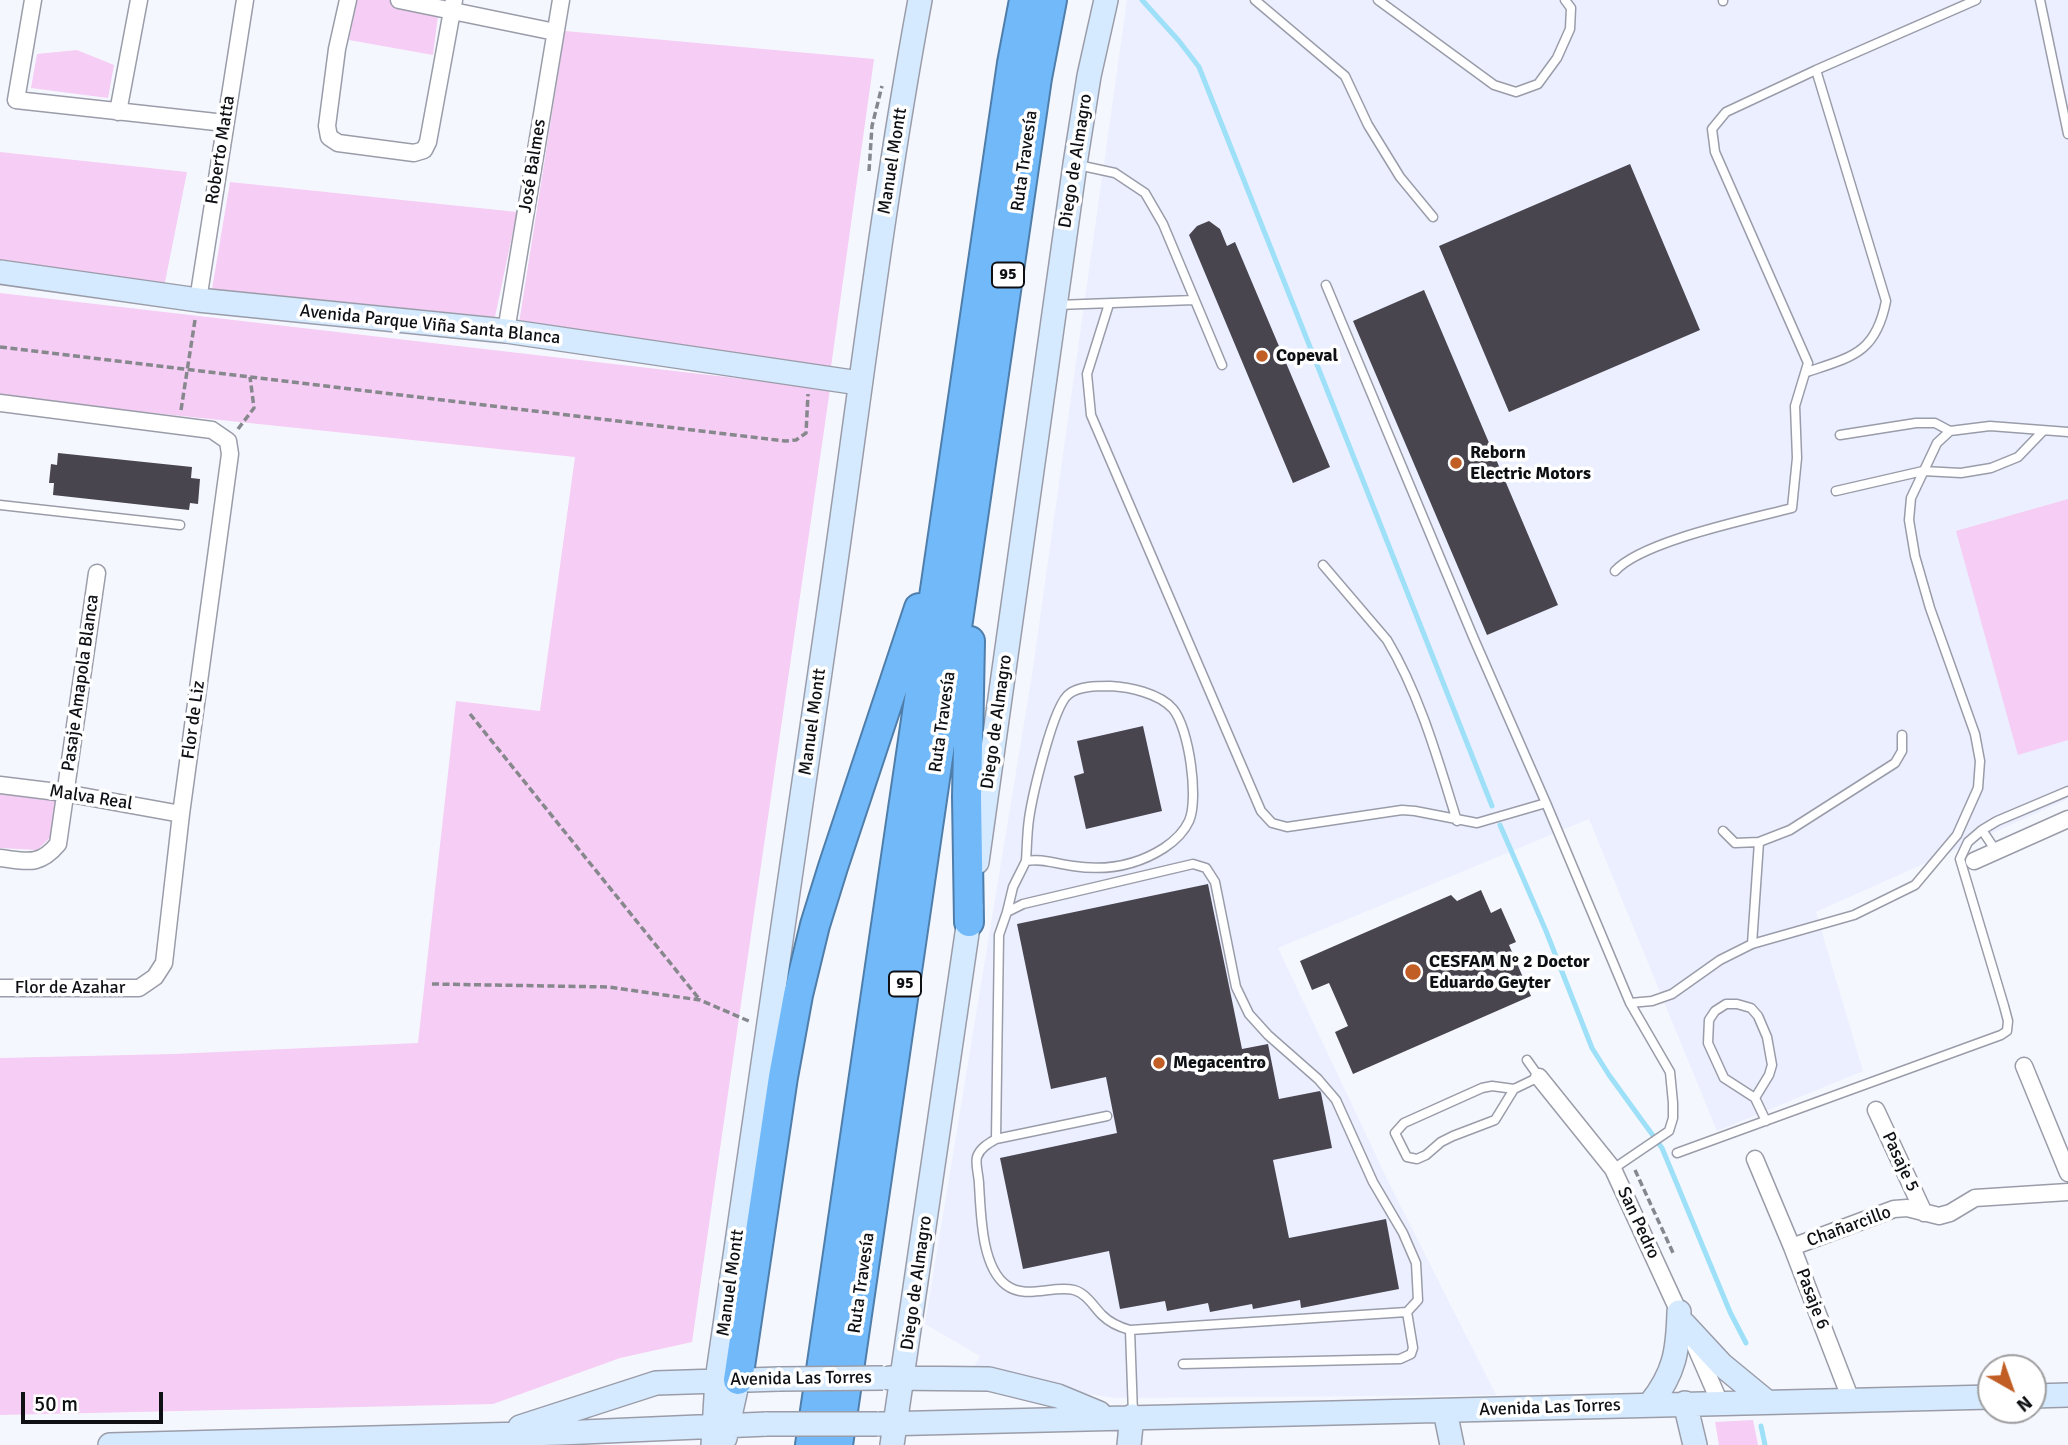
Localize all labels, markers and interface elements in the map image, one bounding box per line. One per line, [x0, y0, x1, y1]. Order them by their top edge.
street label: Diego de Almagro [1055, 92, 1097, 230]
street label: Roberto Matta [202, 94, 240, 206]
street label: Manuel Montt [874, 106, 912, 216]
street label: Ruta Travesía [1007, 109, 1043, 213]
street label: José Balmes [515, 117, 551, 215]
road number: 95 [992, 262, 1024, 288]
street label: Avenida Parque Viña Santa Blanca [299, 301, 561, 349]
place label: Copeval [1276, 345, 1338, 367]
marker: Copeval [1254, 348, 1270, 364]
place label: Reborn Electric Motors [1470, 442, 1591, 484]
marker: Reborn Electric Motors [1448, 455, 1464, 471]
street label: Pasaje Amapola Blanca [58, 593, 104, 773]
street label: Diego de Almagro [977, 653, 1017, 791]
street label: Manuel Montt [795, 667, 831, 777]
street label: Ruta Travesía [925, 670, 961, 774]
street label: Flor de Liz [178, 679, 210, 761]
street label: Malva Real [48, 781, 134, 815]
place label: CESFAM N° 2 Doctor Eduardo Geyter [1429, 951, 1590, 993]
marker: CESFAM N° 2 Doctor Eduardo Geyter [1403, 962, 1423, 982]
road number: 95 [889, 972, 921, 996]
street label: Flor de Azahar [15, 977, 125, 999]
place label: Megacentro [1173, 1052, 1266, 1074]
marker: Megacentro [1151, 1055, 1167, 1071]
street label: Pasaje 5 [1877, 1129, 1923, 1195]
street label: San Pedro [1612, 1184, 1664, 1262]
street label: Chañarcillo [1804, 1202, 1894, 1252]
street label: Diego de Almagro [897, 1214, 937, 1352]
street label: Manuel Montt [713, 1228, 749, 1338]
street label: Ruta Travesía [844, 1231, 880, 1335]
street label: Pasaje 6 [1791, 1265, 1833, 1333]
north arrow [1977, 1354, 2047, 1424]
street label: Avenida Las Torres [730, 1367, 872, 1391]
scale bar [24, 1378, 166, 1422]
text: N [2011, 1390, 2037, 1417]
text: 50 m [34, 1391, 78, 1417]
street label: Avenida Las Torres [1479, 1395, 1621, 1421]

